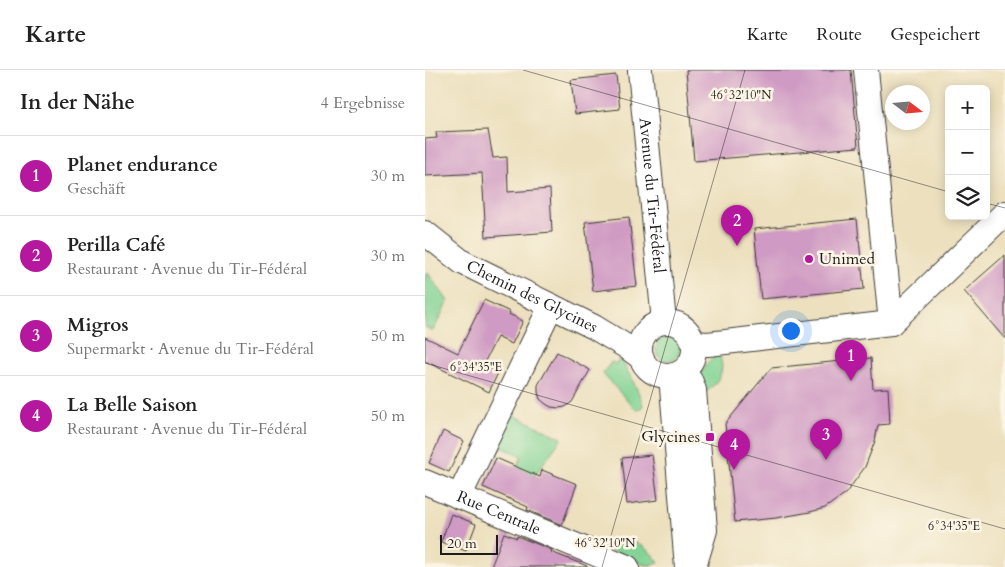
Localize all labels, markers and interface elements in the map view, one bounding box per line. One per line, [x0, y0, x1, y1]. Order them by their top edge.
text: Karte [25, 18, 86, 51]
text: Karte [747, 22, 788, 47]
text: Route [816, 22, 862, 47]
text: Gespeichert [890, 22, 980, 47]
north arrow [885, 85, 930, 130]
map controls [945, 85, 990, 220]
button: + [945, 85, 990, 130]
text: 46°32'10"N [711, 87, 772, 103]
text: In der Nähe [20, 88, 135, 117]
text: 4 Ergebnisse [320, 92, 405, 114]
street label: Avenue du Tir-Fédéral [634, 117, 670, 274]
button: − [945, 130, 990, 175]
text: Planet endurance [67, 152, 218, 178]
text: 1 [32, 165, 40, 187]
text: 30 m [371, 165, 405, 187]
button: layers [945, 175, 990, 220]
text: Geschäft [67, 178, 125, 200]
pin: 2 [721, 205, 753, 246]
text: Perilla Café [67, 232, 166, 258]
text: 2 [32, 245, 40, 267]
text: 30 m [371, 245, 405, 267]
place label: Unimed [819, 248, 875, 270]
marker: Unimed [803, 253, 815, 265]
street label: Chemin des Glycines [463, 255, 602, 338]
text: Restaurant · Avenue du Tir-Fédéral [67, 258, 307, 280]
text: Migros [67, 312, 128, 338]
your location [778, 318, 804, 344]
text: 3 [32, 325, 40, 347]
text: 50 m [371, 325, 405, 347]
text: Supermarkt · Avenue du Tir-Fédéral [67, 338, 314, 360]
pin: 1 [835, 340, 867, 381]
text: 6°34'35"E [450, 359, 502, 375]
text: La Belle Saison [67, 392, 197, 418]
text: 4 [32, 405, 40, 427]
text: 50 m [371, 405, 405, 427]
text: Restaurant · Avenue du Tir-Fédéral [67, 418, 307, 440]
pin: 3 [810, 419, 842, 460]
place label: Glycines [641, 426, 700, 448]
pin: 4 [718, 429, 750, 470]
marker: Glycines [704, 431, 716, 443]
street label: Rue Centrale [453, 486, 544, 540]
text: 6°34'35"E [928, 518, 980, 534]
scale bar [440, 532, 497, 555]
text: 20 m [447, 534, 477, 553]
text: 46°32'10"N [575, 535, 636, 551]

